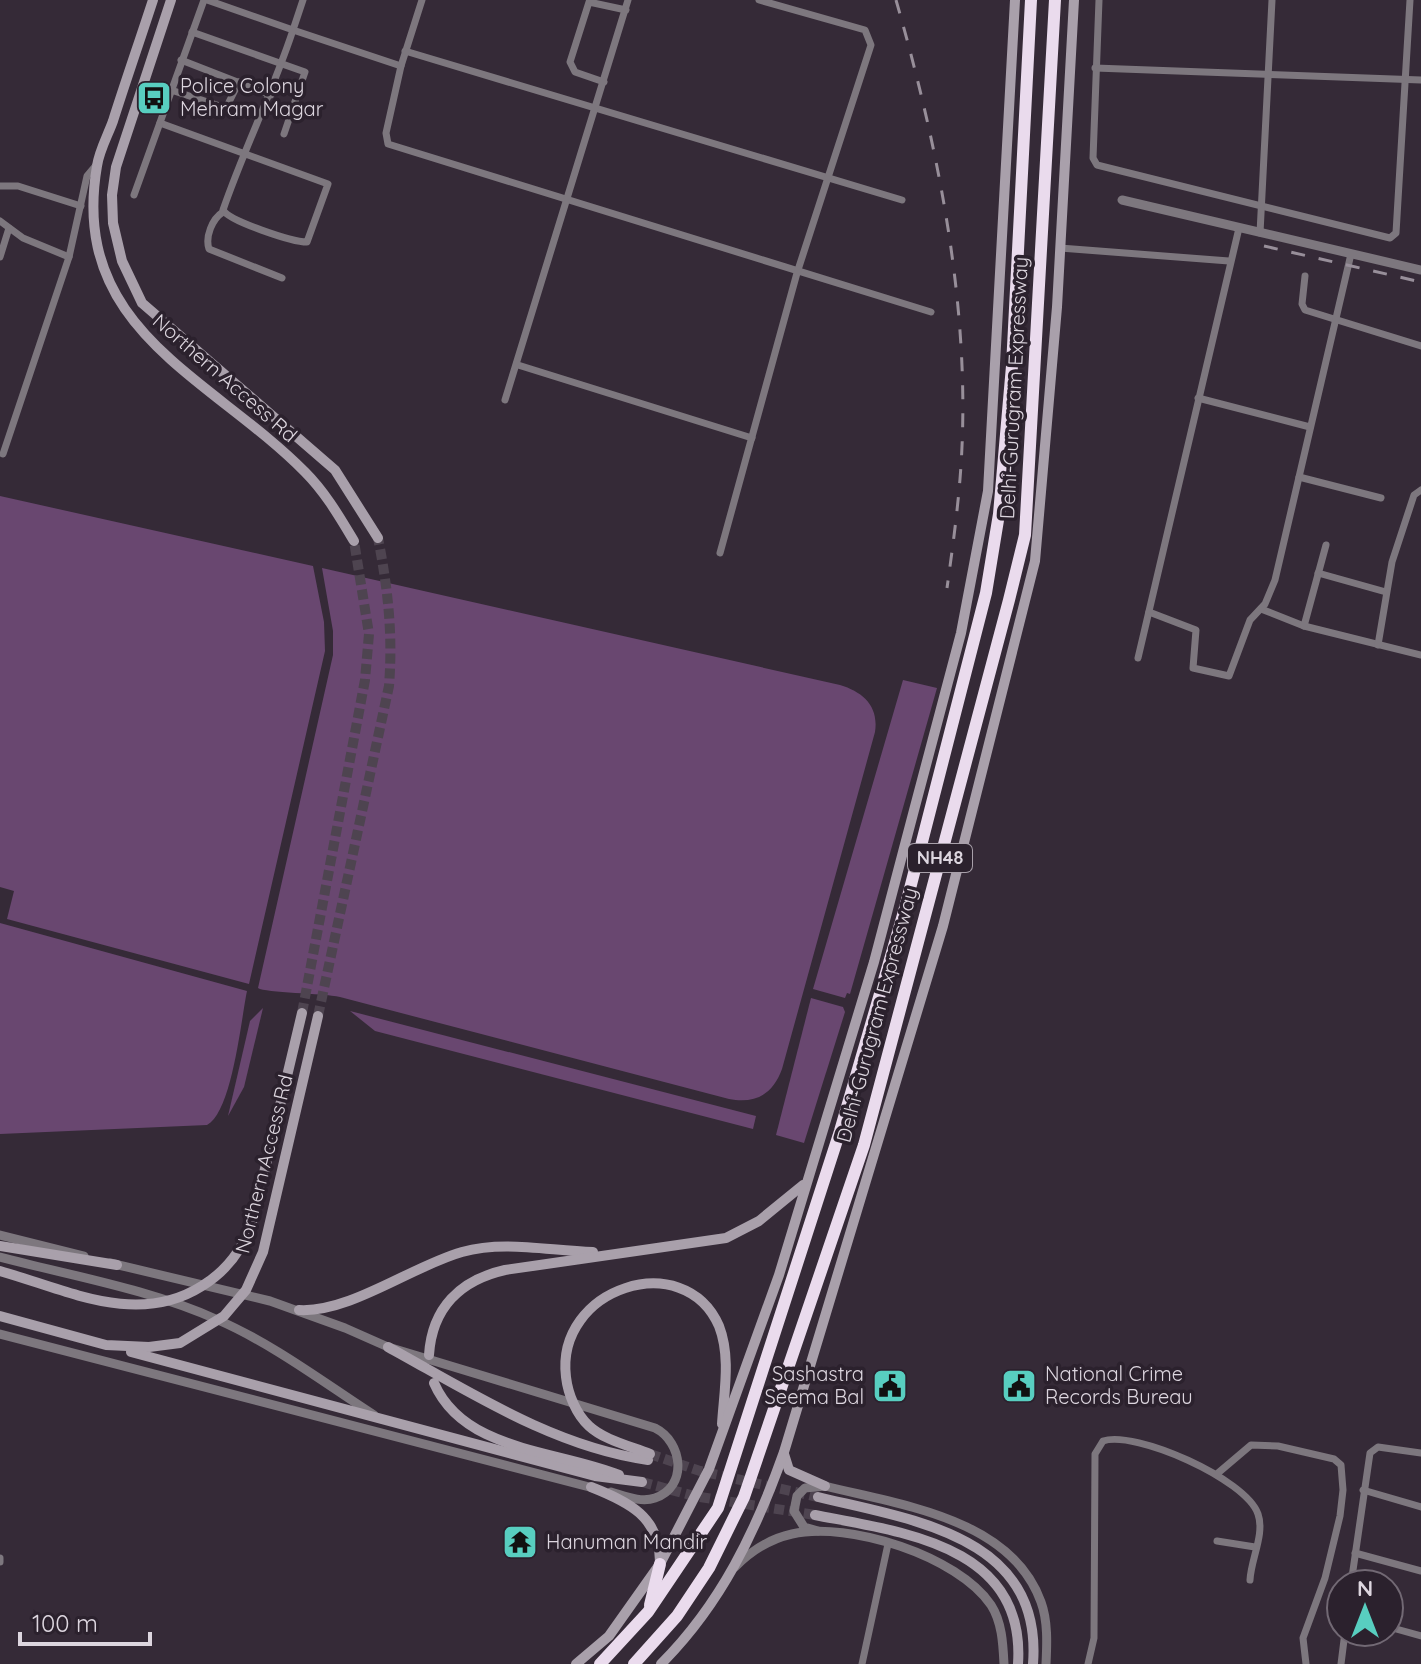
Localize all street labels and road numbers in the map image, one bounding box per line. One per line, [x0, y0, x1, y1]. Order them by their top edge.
street label: Delhi-Gurugram Expressway [994, 256, 1033, 520]
street label: Northern Access Rd [148, 308, 303, 447]
road number: NH48 [908, 844, 972, 872]
street label: Delhi-Gurugram Expressway [830, 885, 923, 1145]
street label: Northern Access Rd [229, 1072, 298, 1256]

